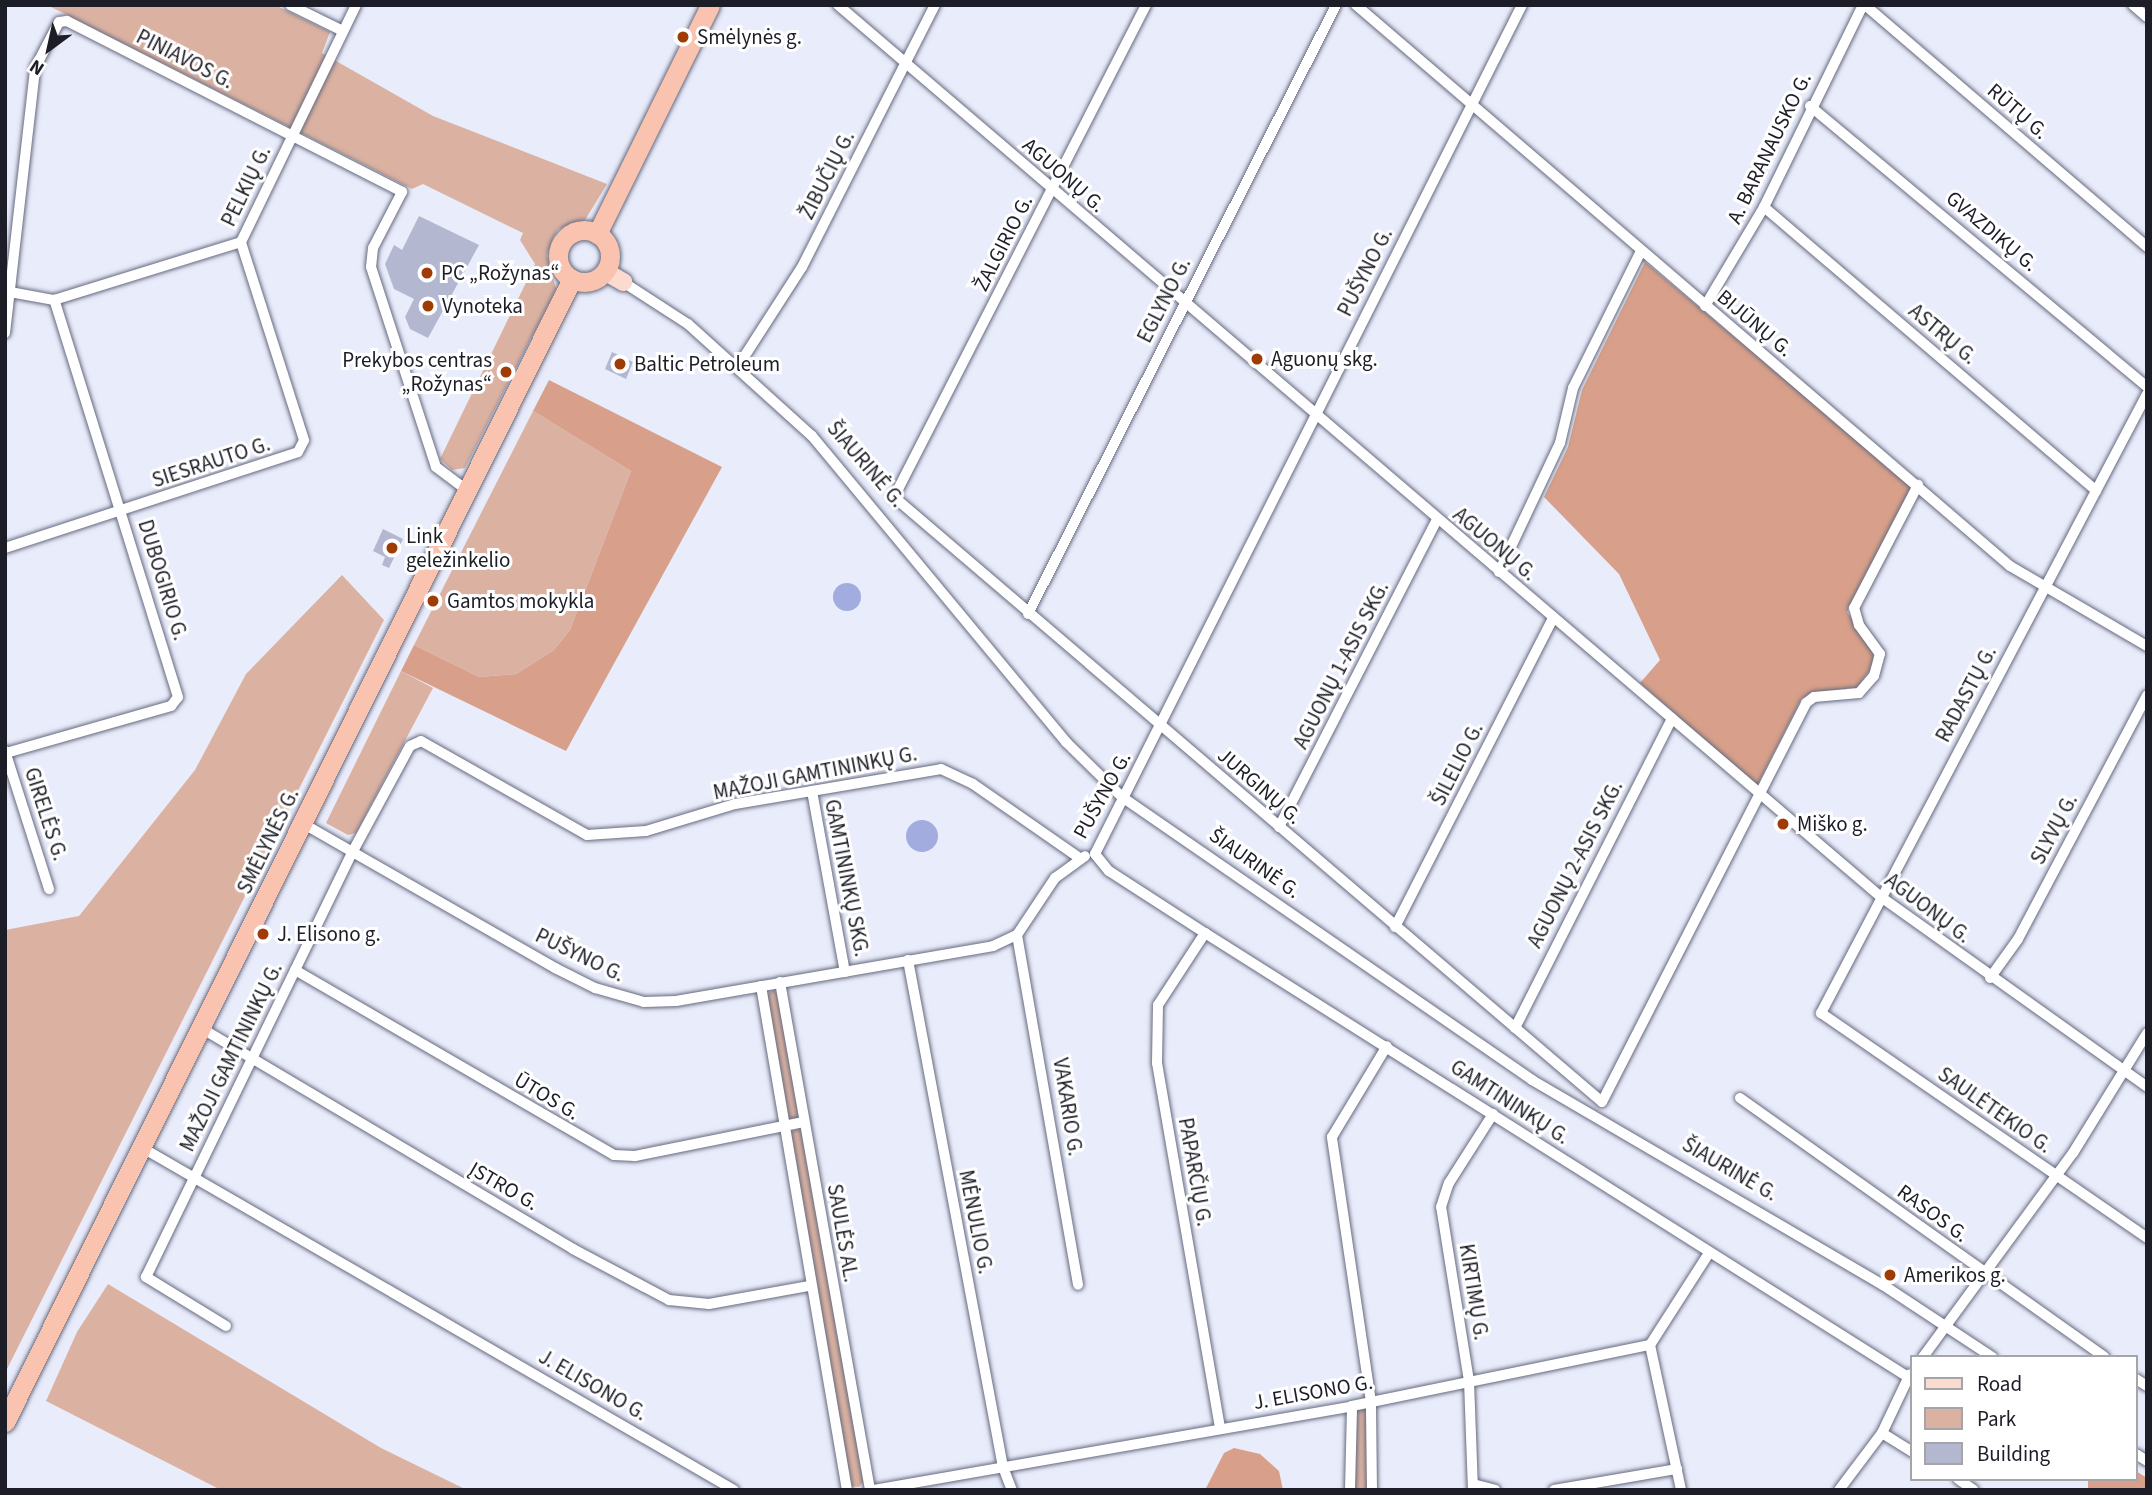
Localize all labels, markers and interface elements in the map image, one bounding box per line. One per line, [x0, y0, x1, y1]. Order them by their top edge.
north arrow [14, 14, 84, 84]
street label: PINIAVOS G. [132, 24, 238, 94]
place label: Smėlynės g. [697, 24, 802, 50]
marker: Smėlynės g. [675, 29, 691, 45]
text: N [25, 52, 50, 82]
street label: A. BARANAUSKO G. [1721, 68, 1817, 228]
street label: RŪTŲ G. [1982, 78, 2054, 144]
street label: ŽIBUČIŲ G. [794, 126, 860, 224]
street label: AGUONŲ G. [1018, 132, 1110, 218]
street label: PELKIŲ G. [216, 141, 276, 231]
street label: GVAZDIKŲ G. [1941, 185, 2043, 277]
street label: ŽALGIRIO G. [968, 191, 1038, 295]
street label: PUŠYNO G. [1332, 223, 1398, 321]
street label: EGLYNO G. [1132, 253, 1196, 347]
place label: PC „Rožynas“ [441, 260, 559, 286]
marker: PC „Rožynas“ [419, 265, 435, 281]
street label: BIJŪNŲ G. [1712, 284, 1798, 362]
place label: Vynoteka [442, 293, 523, 319]
marker: Vynoteka [420, 298, 436, 314]
street label: ASTRŲ G. [1904, 298, 1982, 370]
place label: Aguonų skg. [1271, 346, 1378, 372]
place label: Prekybos centras „Rožynas“ [342, 347, 492, 397]
place label: Baltic Petroleum [634, 351, 780, 377]
marker: Aguonų skg. [1249, 351, 1265, 367]
marker: Baltic Petroleum [612, 356, 628, 372]
marker: Prekybos centras „Rožynas“ [498, 364, 514, 380]
street label: ŠIAURINĖ G. [822, 416, 910, 512]
street label: SIESRAUTO G. [149, 431, 273, 493]
street label: AGUONŲ G. [1448, 502, 1542, 586]
street label: DUBOGIRIO G. [133, 517, 193, 643]
place label: Link geležinkelio [406, 523, 510, 573]
marker: Link geležinkelio [384, 540, 400, 556]
street label: AGUONŲ 1-ASIS SKG. [1288, 577, 1394, 753]
place label: Gamtos mokykla [447, 588, 594, 614]
marker: Gamtos mokykla [425, 593, 441, 609]
street label: RADASTŲ G. [1930, 642, 2002, 746]
street label: ŠILELIO G. [1425, 718, 1489, 810]
street label: MAŽOJI GAMTININKŲ G. [711, 741, 919, 805]
street label: JURGINŲ G. [1213, 743, 1307, 829]
street label: PUŠYNO G. [1068, 747, 1136, 843]
street label: GIRELĖS G. [19, 764, 73, 864]
street label: AGUONŲ 2-ASIS SKG. [1522, 776, 1628, 952]
street label: SMĖLYNĖS G. [232, 784, 304, 898]
street label: SLYVŲ G. [2025, 789, 2083, 869]
street label: GAMTININKŲ SKG. [819, 797, 875, 959]
place label: Miško g. [1797, 811, 1868, 837]
marker: Miško g. [1775, 816, 1791, 832]
street label: ŠIAURINĖ G. [1204, 822, 1306, 904]
street label: AGUONŲ G. [1880, 867, 1976, 949]
place label: J. Elisono g. [277, 921, 381, 947]
street label: PUŠYNO G. [531, 923, 629, 987]
marker: J. Elisono g. [255, 926, 271, 942]
street label: MAŽOJI GAMTININKŲ G. [174, 958, 288, 1156]
street label: GAMTININKŲ G. [1446, 1054, 1574, 1150]
street label: VAKARIO G. [1048, 1056, 1088, 1158]
street label: SAULĖTEKIO G. [1933, 1061, 2057, 1159]
street label: ŪTOS G. [510, 1067, 584, 1125]
street label: PAPARČIŲ G. [1173, 1116, 1217, 1228]
street label: ŠIAURINĖ G. [1678, 1132, 1782, 1206]
street label: ĮSTRO G. [465, 1156, 543, 1216]
street label: MĖNULIO G. [954, 1168, 998, 1276]
street label: RASOS G. [1892, 1179, 1974, 1247]
street label: SAULĖS AL. [822, 1182, 864, 1284]
street label: KIRTIMŲ G. [1454, 1242, 1494, 1342]
place label: Amerikos g. [1904, 1262, 2006, 1288]
marker: Amerikos g. [1882, 1267, 1898, 1283]
street label: J. ELISONO G. [534, 1344, 652, 1426]
legend [1910, 1355, 2138, 1481]
street label: J. ELISONO G. [1251, 1369, 1375, 1415]
text: Road [1977, 1369, 2022, 1399]
text: Park [1977, 1404, 2016, 1434]
text: Building [1977, 1439, 2050, 1469]

